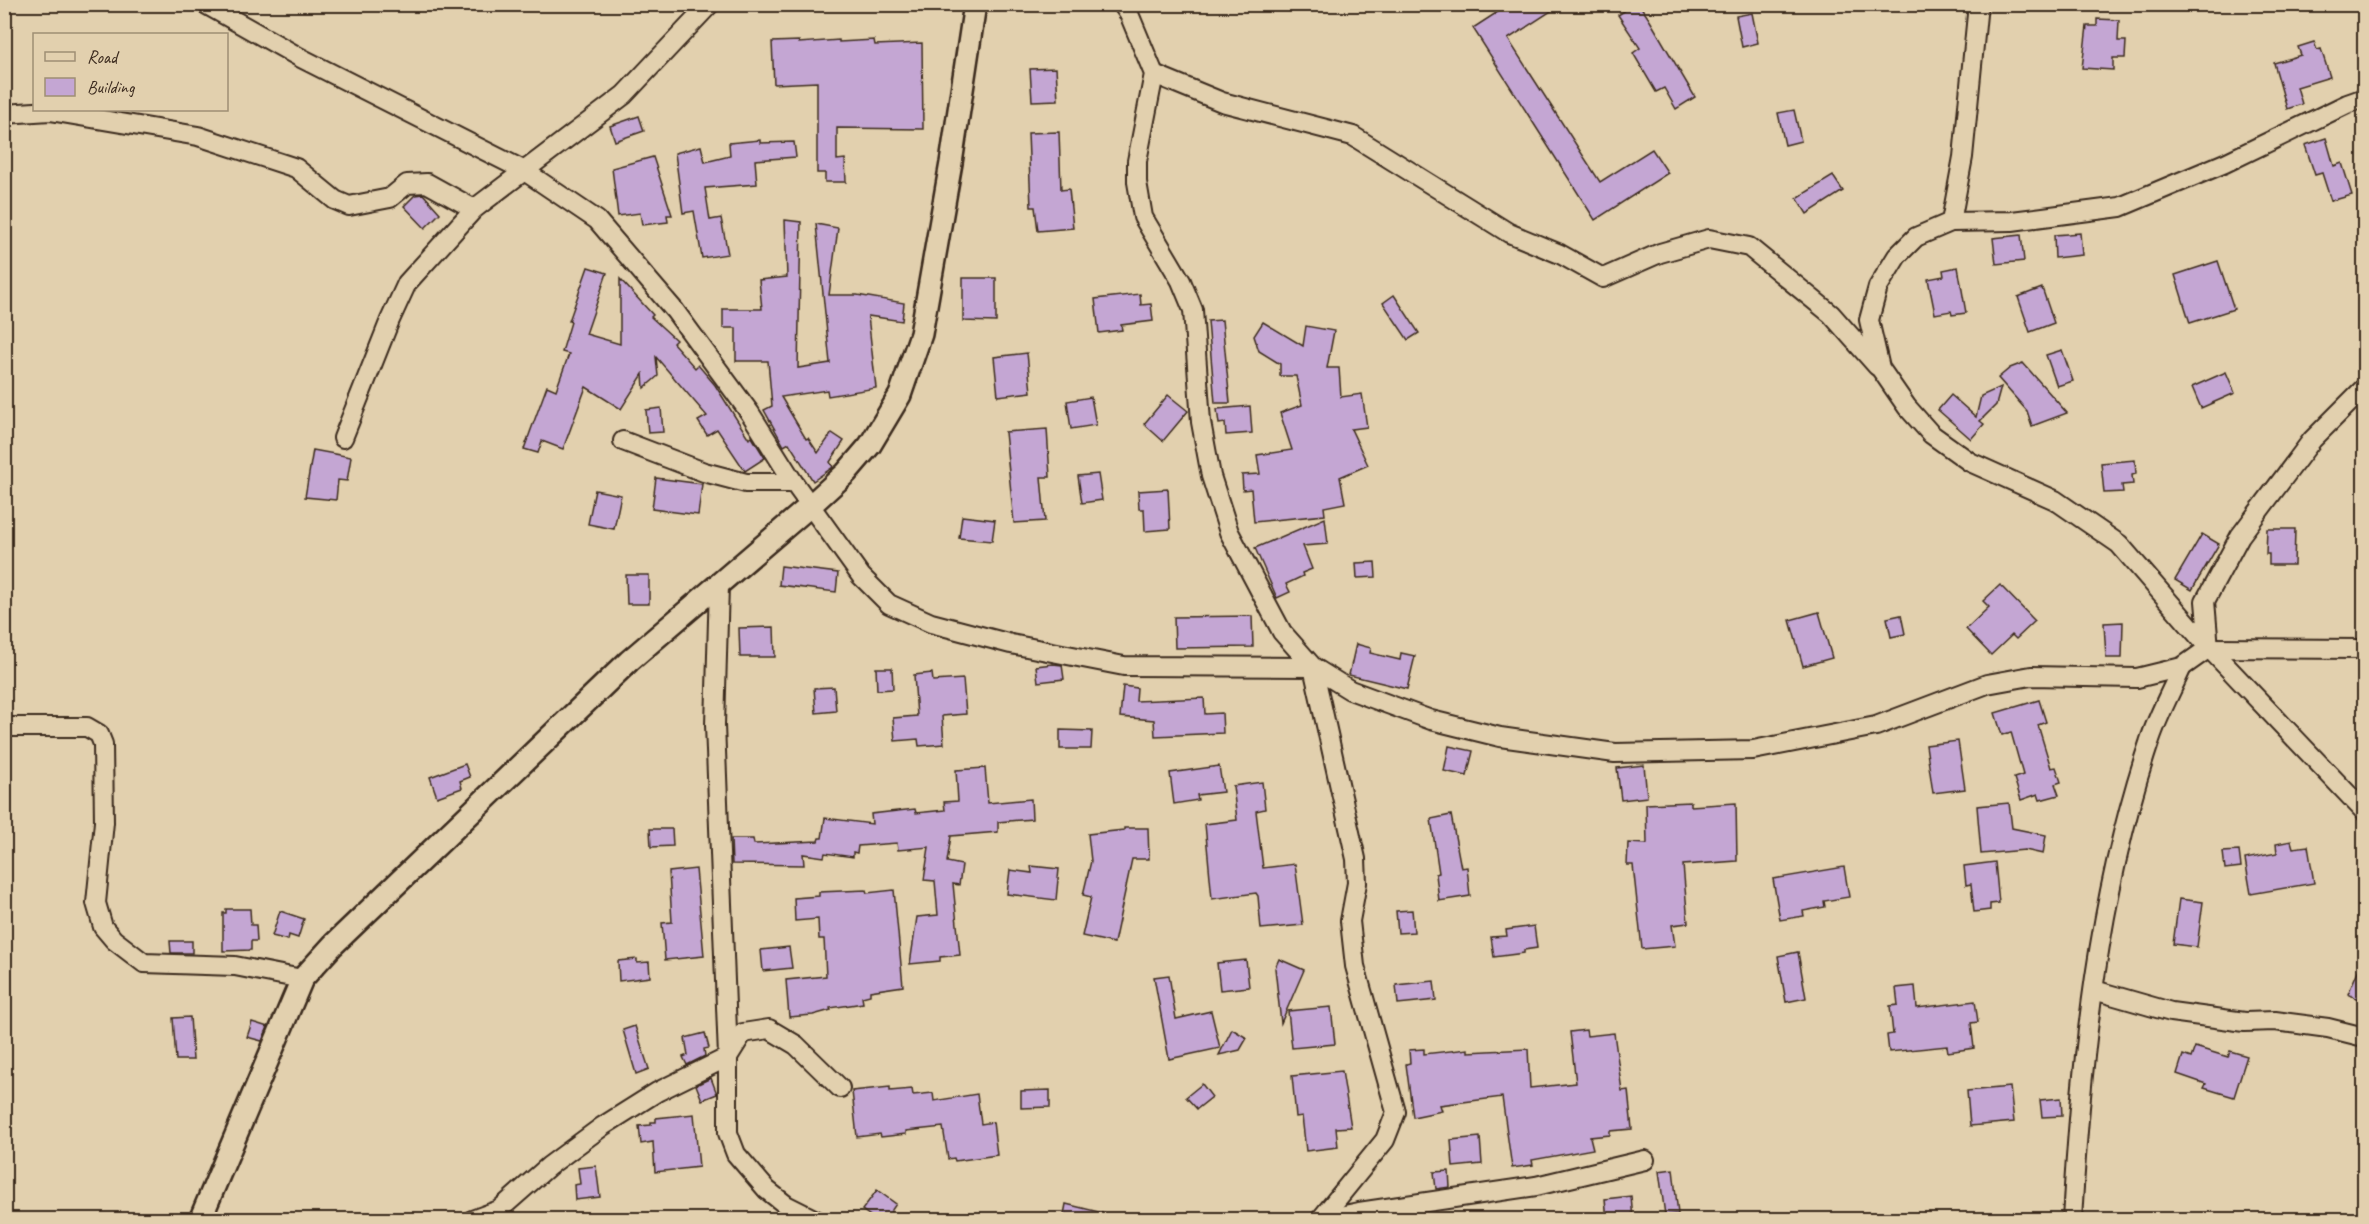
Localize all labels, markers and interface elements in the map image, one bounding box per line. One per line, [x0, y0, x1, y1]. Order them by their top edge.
legend [33, 33, 228, 111]
text: Road [87, 46, 120, 68]
text: Building [87, 76, 136, 98]

